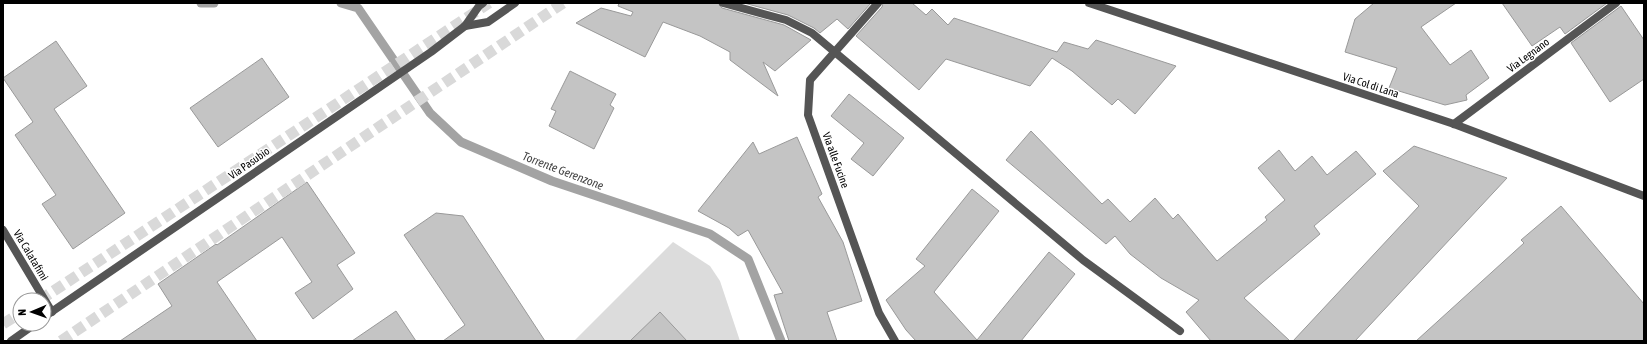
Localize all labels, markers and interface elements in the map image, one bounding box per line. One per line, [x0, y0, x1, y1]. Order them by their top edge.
street label: Via Legnano [1505, 35, 1551, 75]
street label: Via Col di Lana [1341, 70, 1401, 100]
street label: Via alle Fucine [820, 130, 852, 190]
street label: Via Pasubio [226, 145, 272, 181]
water label: Torrente Gerenzone [520, 149, 606, 193]
street label: Via Calatafimi [11, 228, 51, 282]
north arrow [12, 292, 52, 332]
text: N [16, 309, 28, 316]

